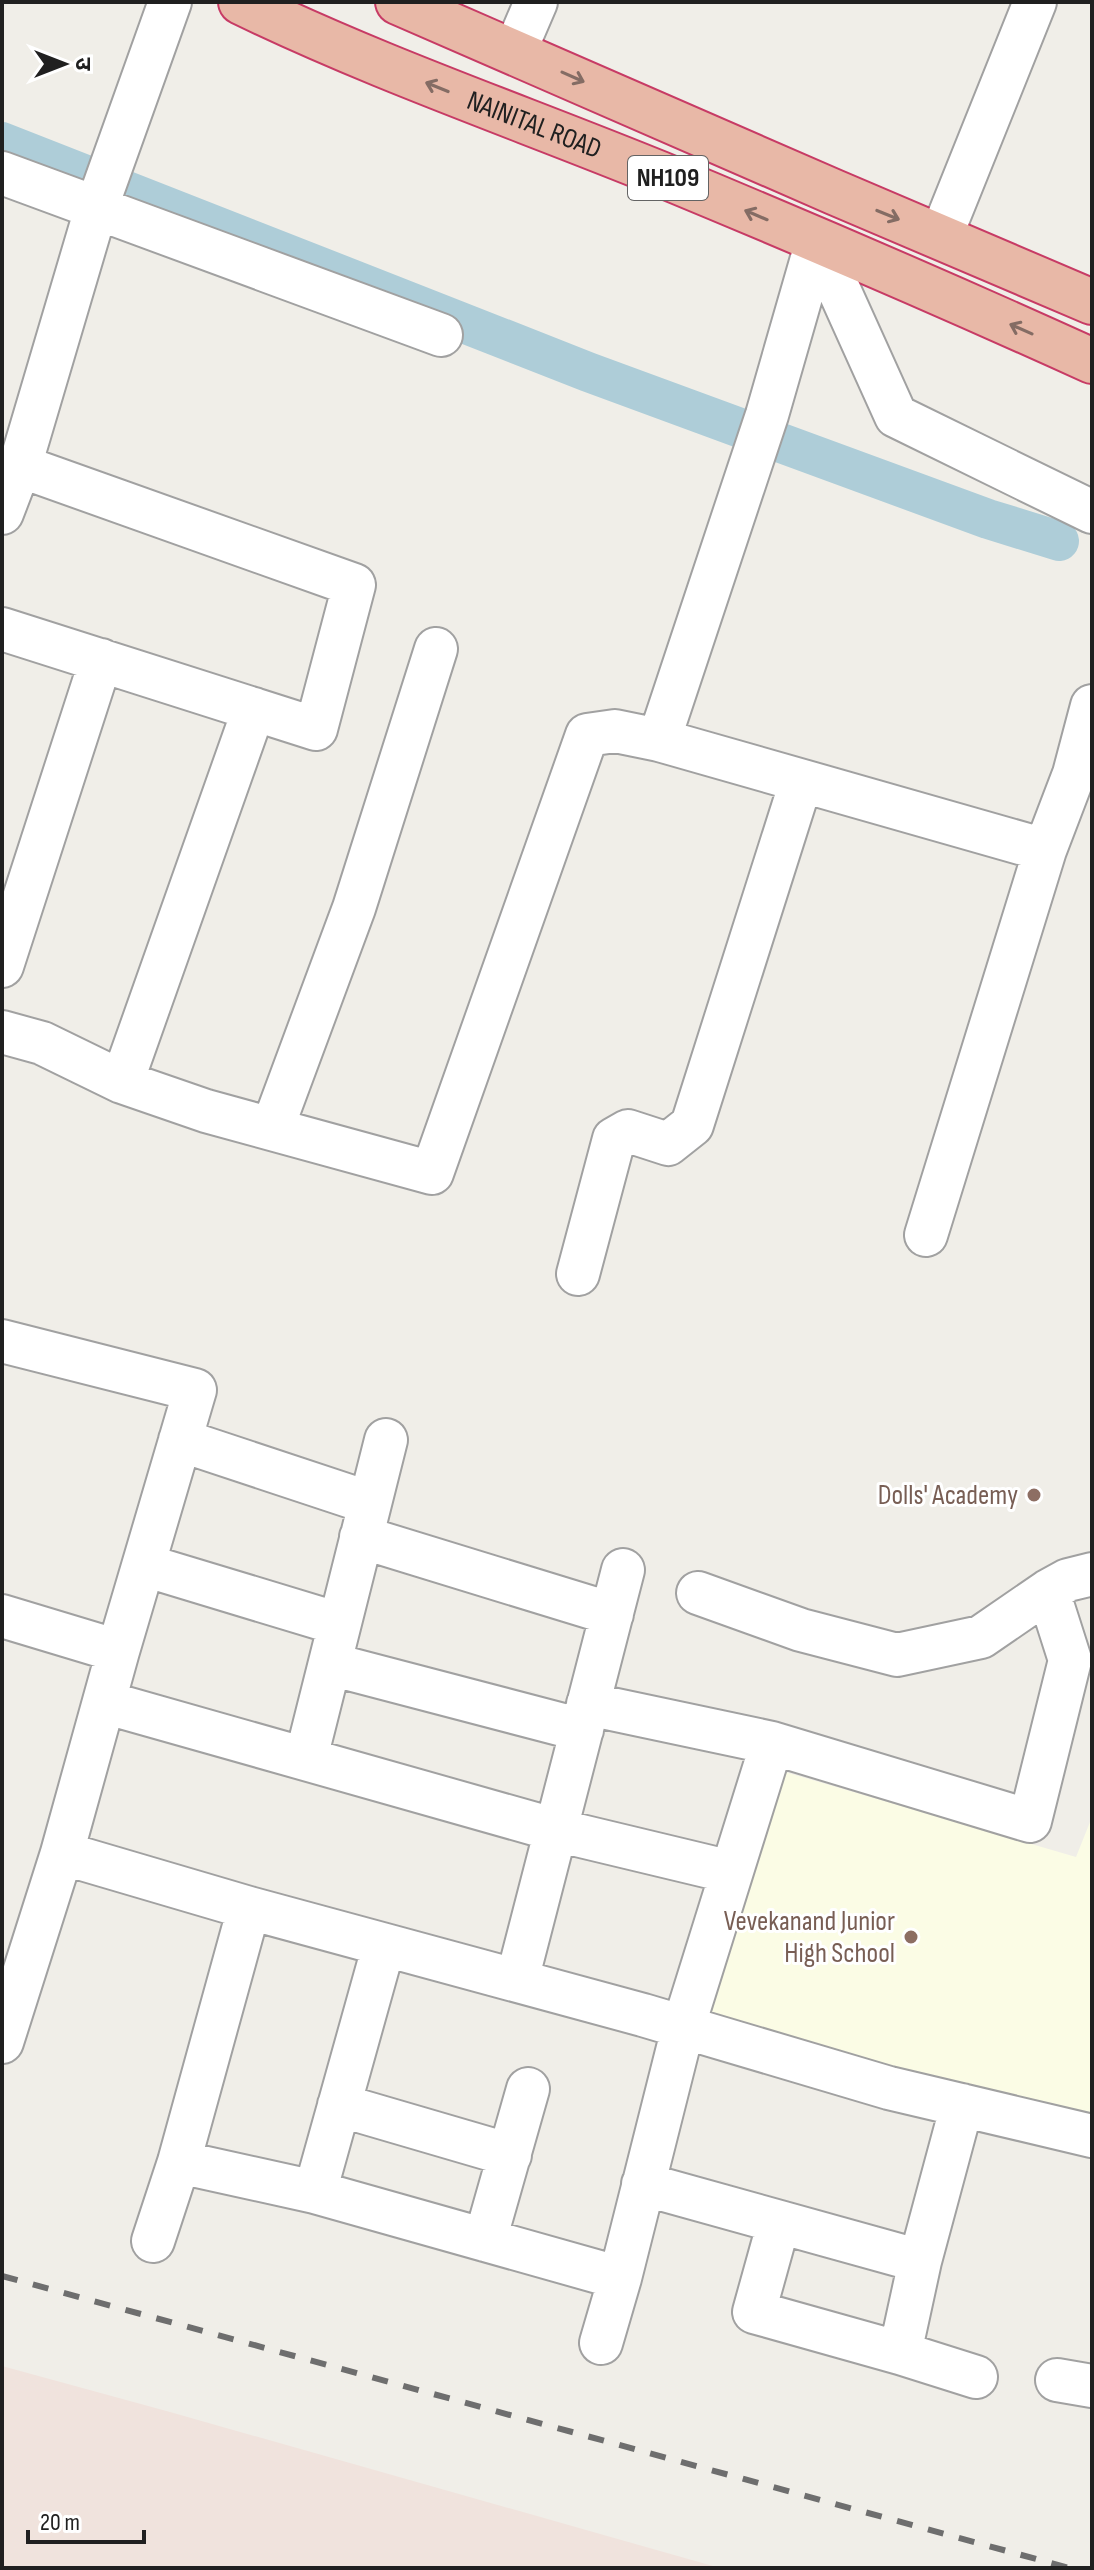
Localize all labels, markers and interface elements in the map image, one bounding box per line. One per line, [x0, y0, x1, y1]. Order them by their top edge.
north arrow [24, 24, 104, 104]
text: उ [69, 58, 96, 72]
one-way arrow [561, 70, 585, 85]
one-way arrow [425, 79, 450, 93]
street label: NAINITAL ROAD [463, 84, 606, 165]
road number: NH109 [628, 156, 708, 200]
one-way arrow [744, 207, 769, 222]
one-way arrow [875, 208, 900, 223]
one-way arrow [1009, 321, 1033, 336]
place label: Dolls' Academy [878, 1479, 1018, 1512]
marker: Dolls' Academy [1025, 1486, 1043, 1504]
place label: Vevekanand Junior High School [724, 1905, 895, 1970]
marker: Vevekanand Junior High School [902, 1928, 920, 1946]
scale bar [28, 2494, 144, 2544]
text: 20 m [40, 2508, 80, 2537]

